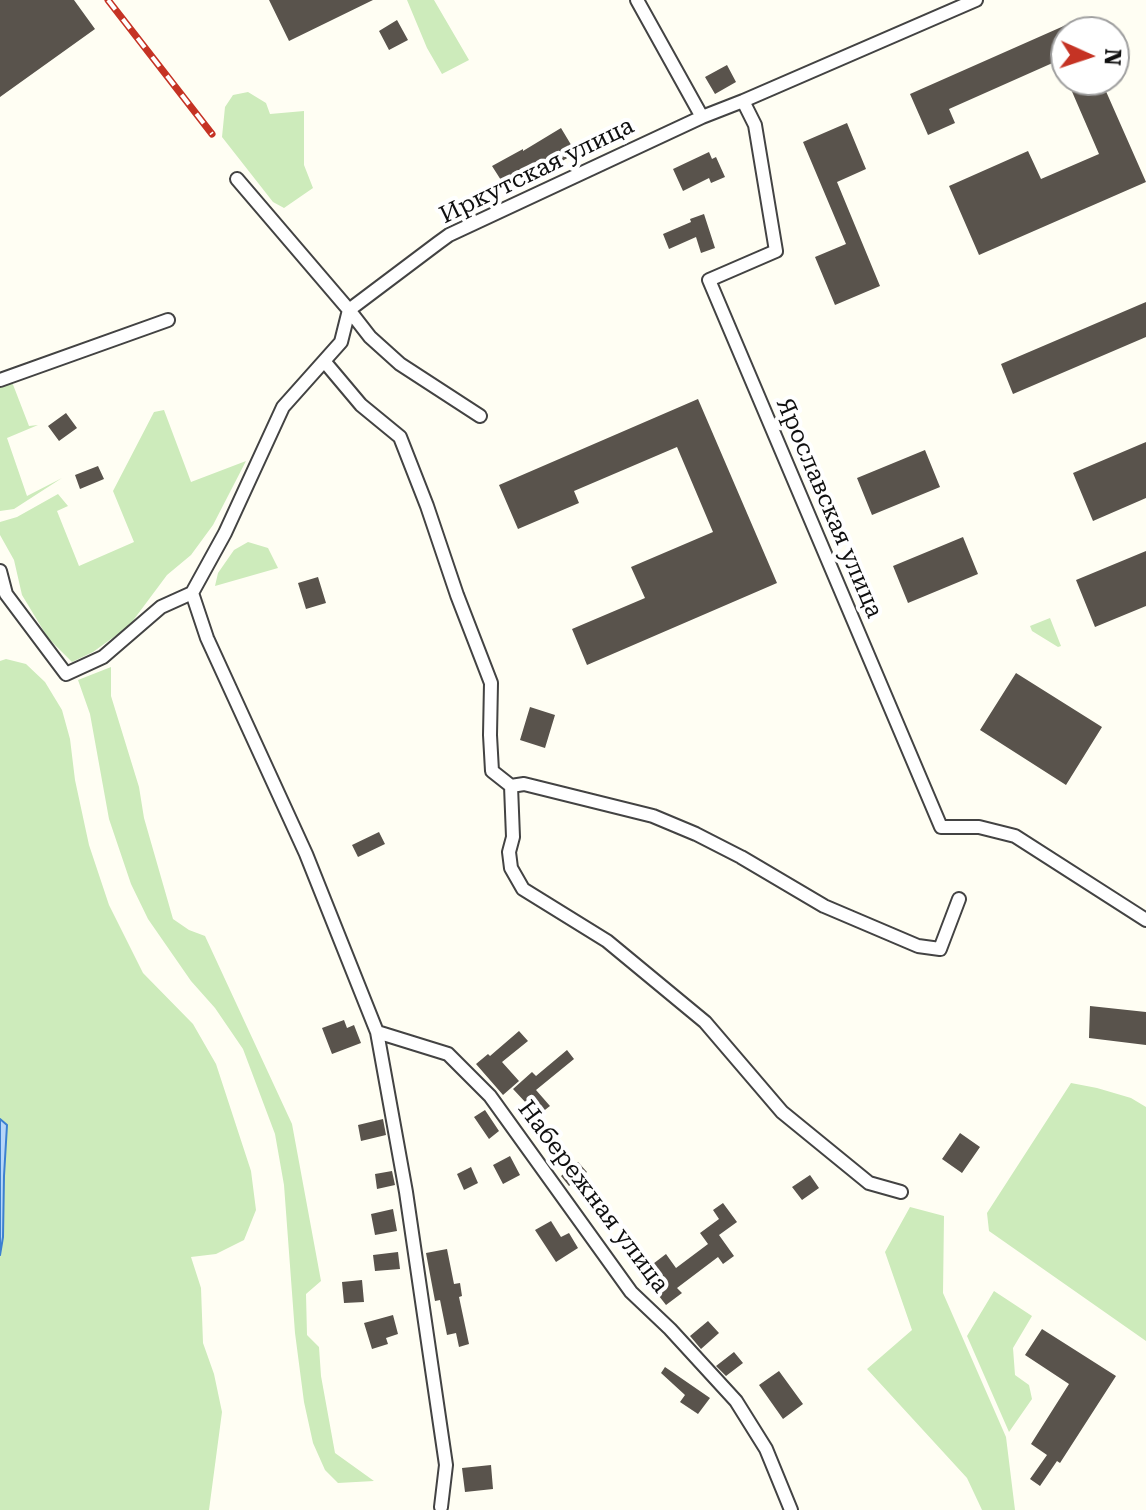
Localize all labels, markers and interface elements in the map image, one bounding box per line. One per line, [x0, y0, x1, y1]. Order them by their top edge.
north arrow [1050, 16, 1130, 96]
text: N [1100, 48, 1125, 66]
street label: Иркутская улица [435, 111, 639, 231]
street label: Ярославская улица [770, 394, 888, 622]
street label: Набережная улица [511, 1095, 675, 1299]

